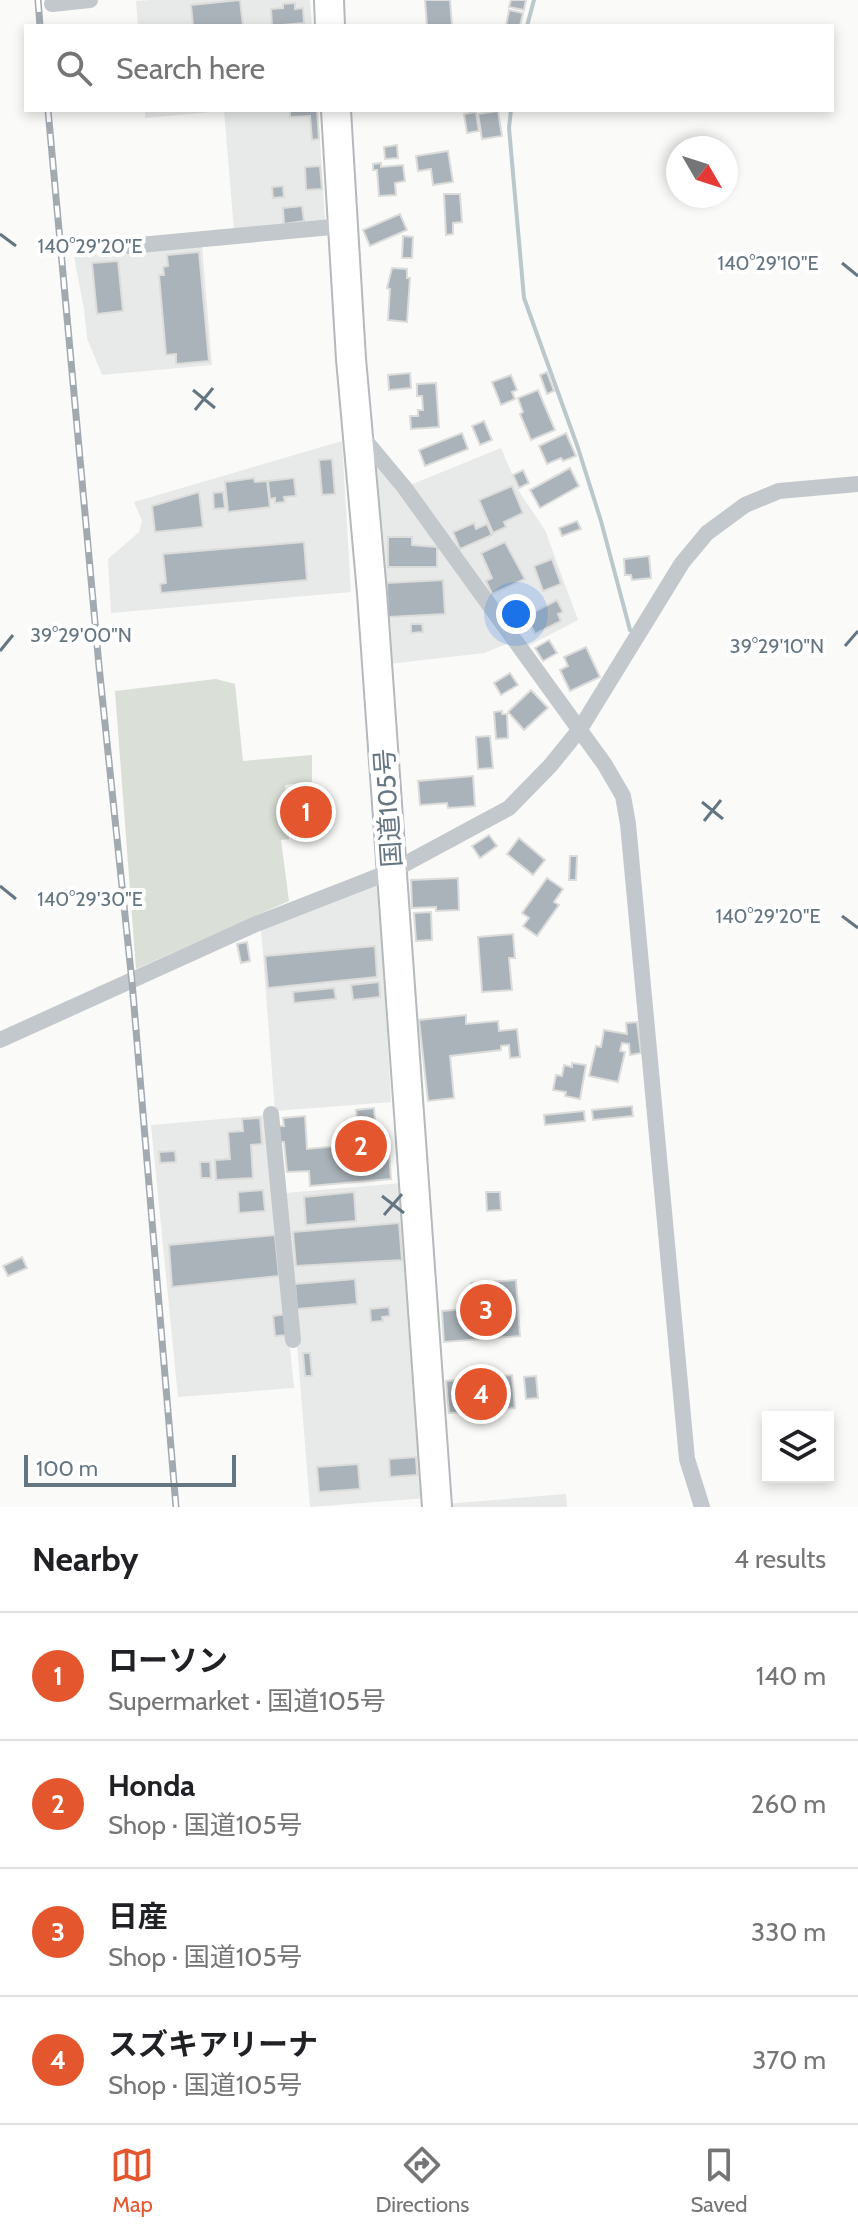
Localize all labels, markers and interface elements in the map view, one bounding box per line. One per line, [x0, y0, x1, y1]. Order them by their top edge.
search box [24, 24, 834, 112]
icon: search [52, 46, 96, 90]
text: Search here [116, 50, 265, 87]
north arrow [666, 136, 738, 208]
text: 140°29'20"E [37, 234, 143, 258]
text: 140°29'10"E [717, 251, 819, 275]
your location [496, 594, 536, 634]
text: 39°29'00"N [30, 623, 132, 647]
text: 39°29'10"N [730, 634, 824, 658]
street label: 国道105号 [368, 748, 408, 868]
pin: 1 [280, 782, 332, 842]
text: 140°29'30"E [37, 887, 143, 911]
text: 140°29'20"E [715, 904, 821, 928]
pin: 2 [335, 1116, 387, 1176]
pin: 3 [460, 1280, 512, 1340]
pin: 4 [455, 1364, 507, 1424]
map controls [762, 1411, 834, 1483]
button: layers [762, 1411, 834, 1483]
scale bar [24, 1451, 236, 1487]
text: 100 m [36, 1455, 98, 1482]
text: Nearby [32, 1538, 139, 1580]
text: 4 results [734, 1543, 826, 1575]
text: ローソン [108, 1642, 228, 1679]
text: 1 [53, 1660, 63, 1692]
text: 140 m [756, 1660, 826, 1692]
text: Supermarket · 国道105号 [108, 1685, 386, 1717]
text: Honda [108, 1767, 195, 1804]
text: 2 [51, 1788, 65, 1820]
text: 260 m [751, 1788, 826, 1820]
text: Shop · 国道105号 [108, 1809, 302, 1841]
text: 日産 [108, 1898, 168, 1935]
text: 3 [51, 1916, 65, 1948]
text: 330 m [751, 1916, 826, 1948]
text: Shop · 国道105号 [108, 1941, 302, 1973]
text: スズキアリーナ [108, 2026, 318, 2063]
text: 4 [50, 2044, 66, 2076]
text: 370 m [752, 2044, 826, 2076]
text: Shop · 国道105号 [108, 2069, 302, 2101]
tab: Map [110, 2143, 154, 2218]
tab: Directions [375, 2143, 469, 2218]
tab: Saved [690, 2143, 748, 2218]

